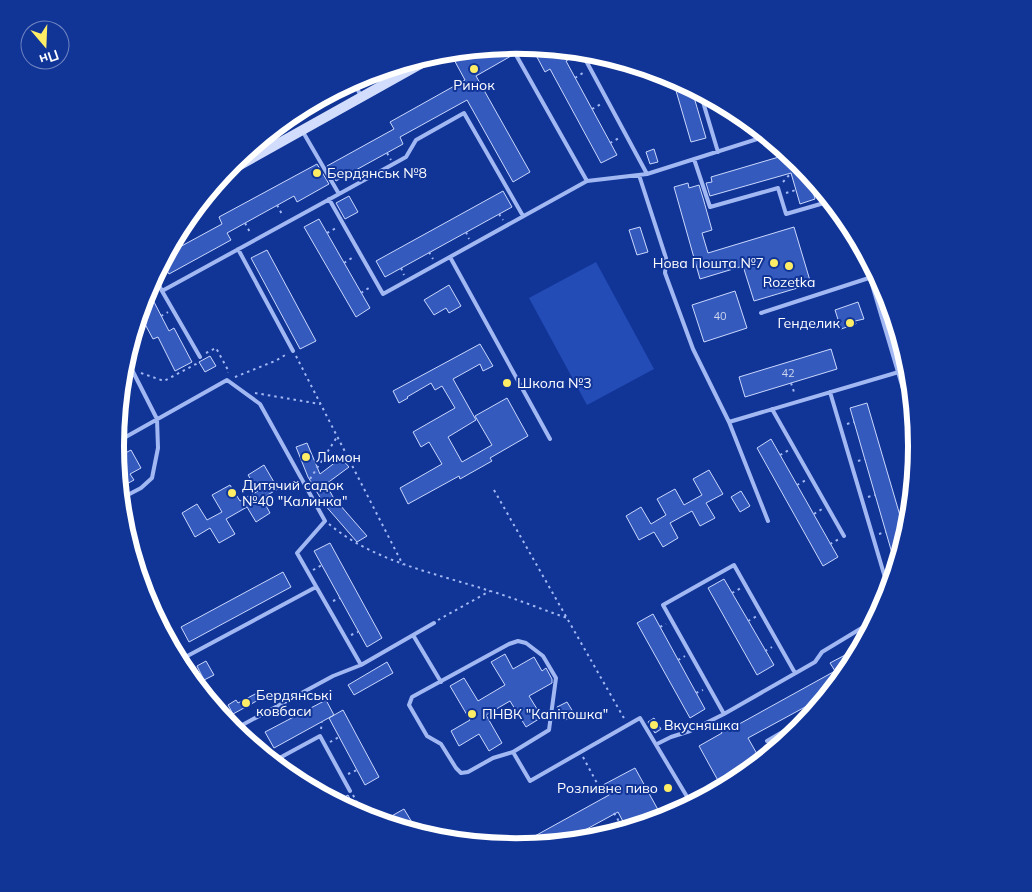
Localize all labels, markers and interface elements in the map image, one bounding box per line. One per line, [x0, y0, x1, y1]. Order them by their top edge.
north arrow [20, 20, 70, 70]
text: Пн [37, 46, 61, 69]
marker: Ринок [468, 63, 480, 75]
place label: Ринок [453, 76, 495, 94]
place label: Бердянськ №8 [327, 164, 427, 182]
marker: Бердянськ №8 [311, 167, 323, 179]
place label: Нова Пошта №7 [653, 254, 764, 272]
marker: Нова Пошта №7 [768, 257, 780, 269]
marker: Rozetka [783, 260, 795, 272]
place label: Rozetka [763, 273, 815, 291]
house number: 40 [713, 309, 727, 323]
place label: Генделик [777, 314, 840, 332]
marker: Генделик [844, 317, 856, 329]
house number: 42 [781, 366, 795, 380]
place label: Школа №3 [517, 374, 592, 392]
marker: Школа №3 [501, 377, 513, 389]
place label: Лимон [316, 448, 361, 466]
marker: Лимон [300, 451, 312, 463]
place label: Дитячий садок №40 "Калинка" [242, 476, 347, 510]
marker: Дитячий садок №40 "Калинка" [226, 487, 238, 499]
place label: Бердянські ковбаси [256, 686, 332, 720]
marker: Бердянські ковбаси [240, 697, 252, 709]
place label: ПНВК "Капітошка" [482, 705, 608, 723]
marker: ПНВК "Капітошка" [466, 708, 478, 720]
place label: Вкусняшка [664, 716, 739, 734]
marker: Вкусняшка [648, 719, 660, 731]
place label: Розливне пиво [557, 779, 658, 797]
marker: Розливне пиво [662, 782, 674, 794]

